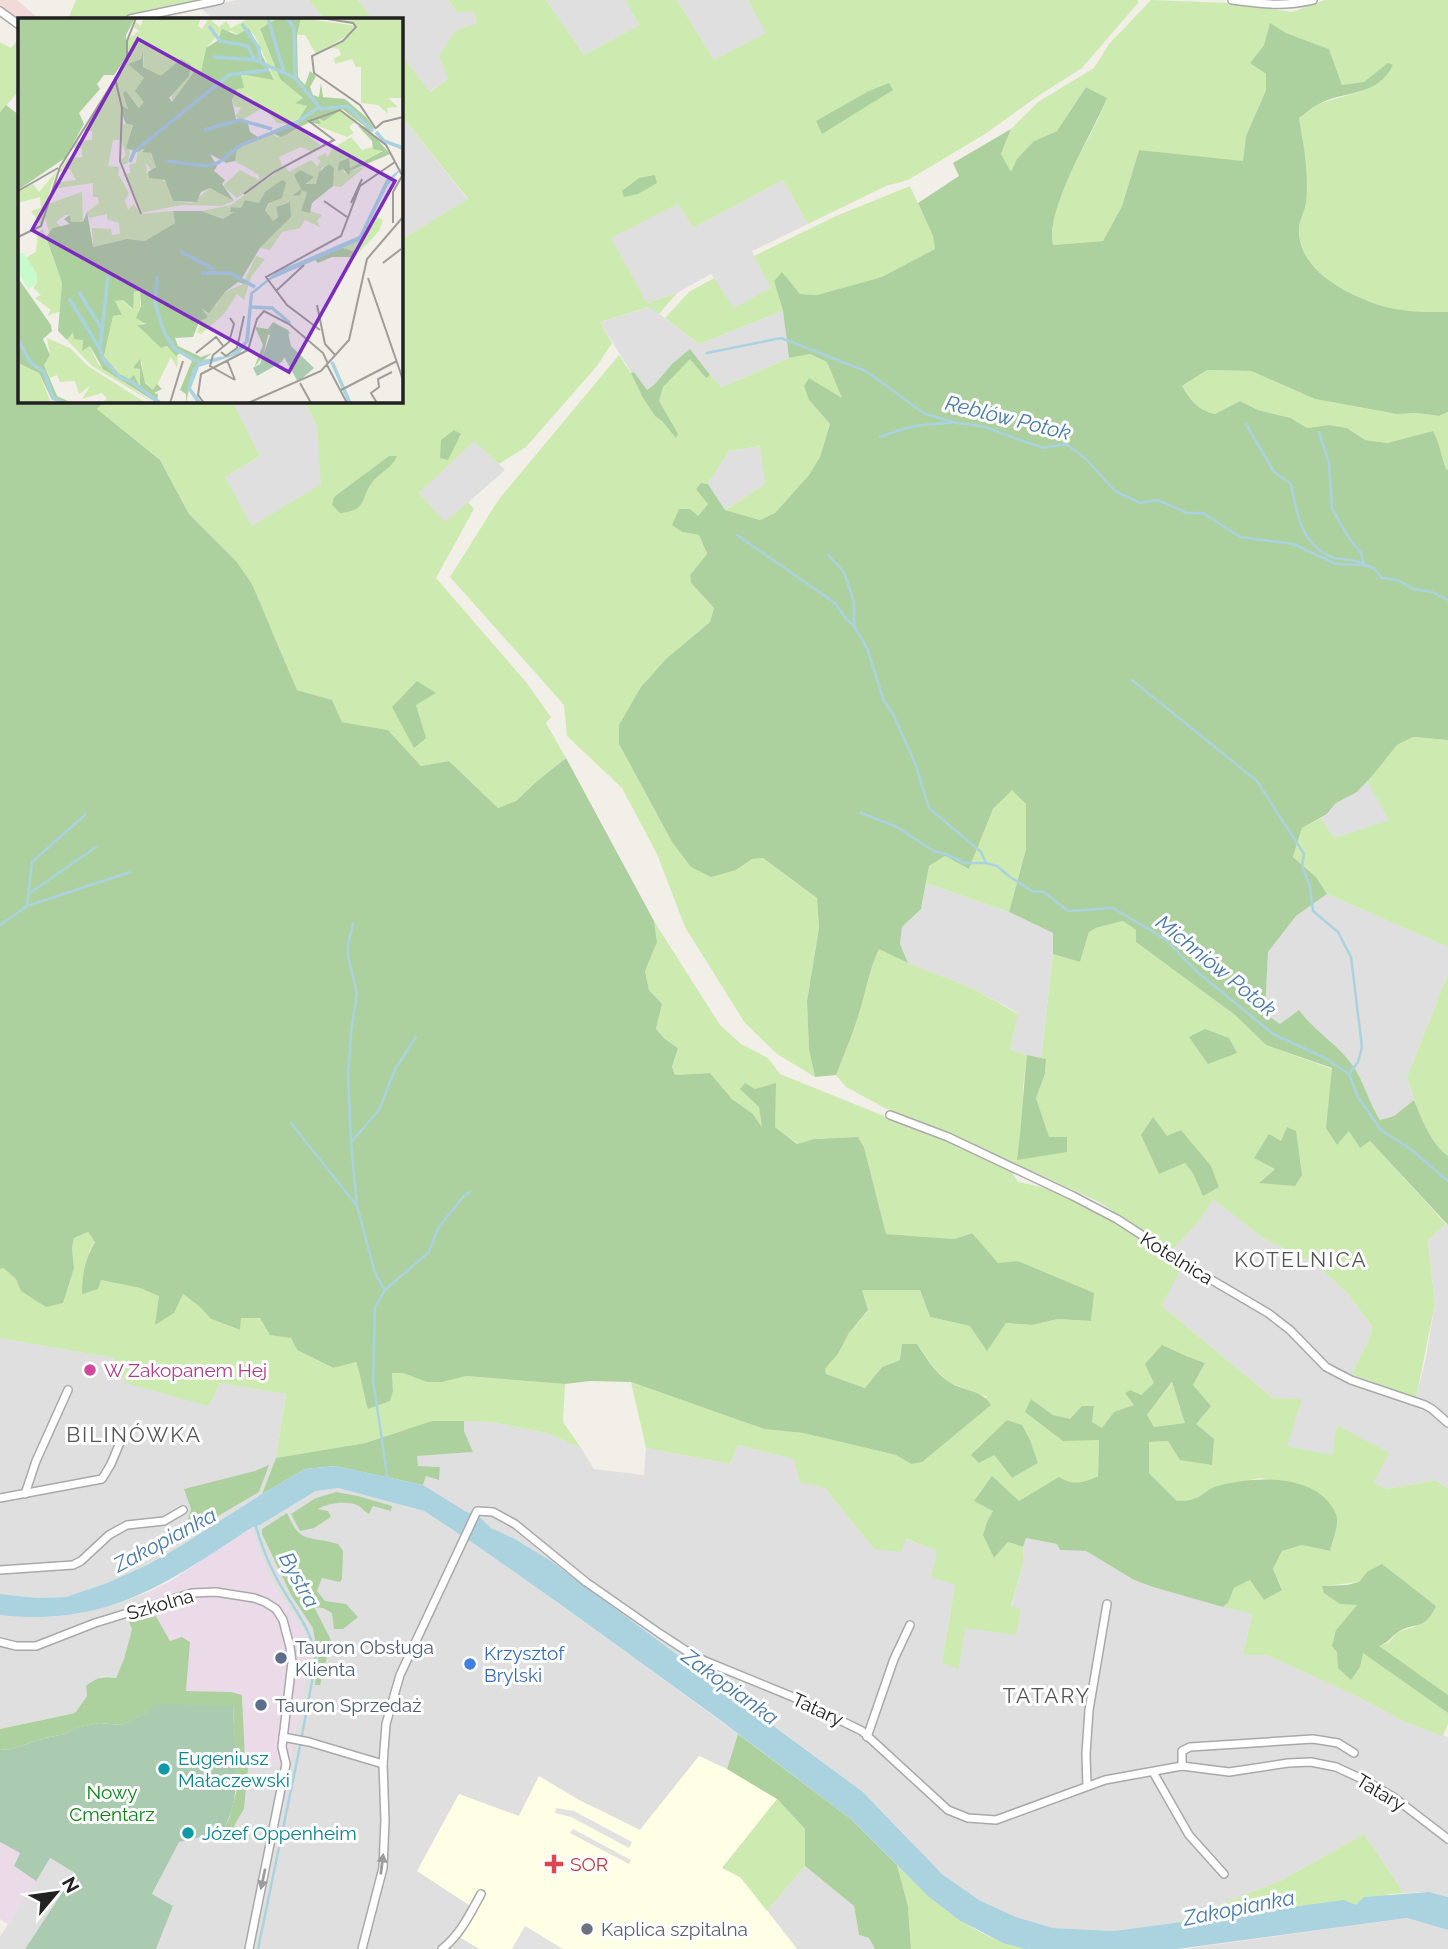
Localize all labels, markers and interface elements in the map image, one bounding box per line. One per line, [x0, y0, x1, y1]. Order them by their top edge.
inset map [18, 18, 402, 402]
water label: Reblów Potok [943, 390, 1074, 445]
water label: Michniów Potok [1151, 909, 1282, 1022]
street label: Kotelnica [1137, 1227, 1217, 1289]
district label: KOTELNICA [1234, 1247, 1368, 1272]
place label: W Zakopanem Hej [104, 1359, 267, 1381]
marker: W Zakopanem Hej [82, 1362, 98, 1378]
district label: BILINÓWKA [66, 1422, 202, 1447]
water label: Zakopianka [108, 1502, 220, 1578]
water label: Bystra [274, 1548, 325, 1612]
street label: Szkolna [124, 1584, 196, 1624]
place label: Tauron Obsługa Klienta [295, 1636, 434, 1680]
place label: Krzysztof Brylski [484, 1642, 565, 1686]
water label: Zakopianka [676, 1643, 783, 1730]
marker: Tauron Obsługa Klienta [273, 1650, 289, 1666]
marker: Krzysztof Brylski [462, 1656, 478, 1672]
district label: TATARY [1003, 1683, 1091, 1708]
street label: Tatary [789, 1688, 847, 1730]
place label: Tauron Sprzedaż [275, 1694, 422, 1716]
marker: Tauron Sprzedaż [253, 1697, 269, 1713]
place label: Eugeniusz Małaczewski [178, 1747, 290, 1791]
marker: Eugeniusz Małaczewski [156, 1761, 172, 1777]
street label: Tatary [1352, 1769, 1410, 1815]
park label: Nowy Cmentarz [69, 1781, 155, 1825]
place label: Józef Oppenheim [202, 1822, 357, 1844]
marker: Józef Oppenheim [180, 1825, 196, 1841]
one-way arrow [377, 1853, 388, 1875]
place label: SOR [570, 1853, 608, 1875]
marker: SOR [544, 1854, 564, 1874]
north arrow [21, 1858, 91, 1928]
one-way arrow [258, 1868, 269, 1890]
text: N [58, 1873, 84, 1896]
water label: Zakopianka [1180, 1884, 1297, 1931]
place label: Kaplica szpitalna [601, 1918, 748, 1940]
marker: Kaplica szpitalna [579, 1921, 595, 1937]

